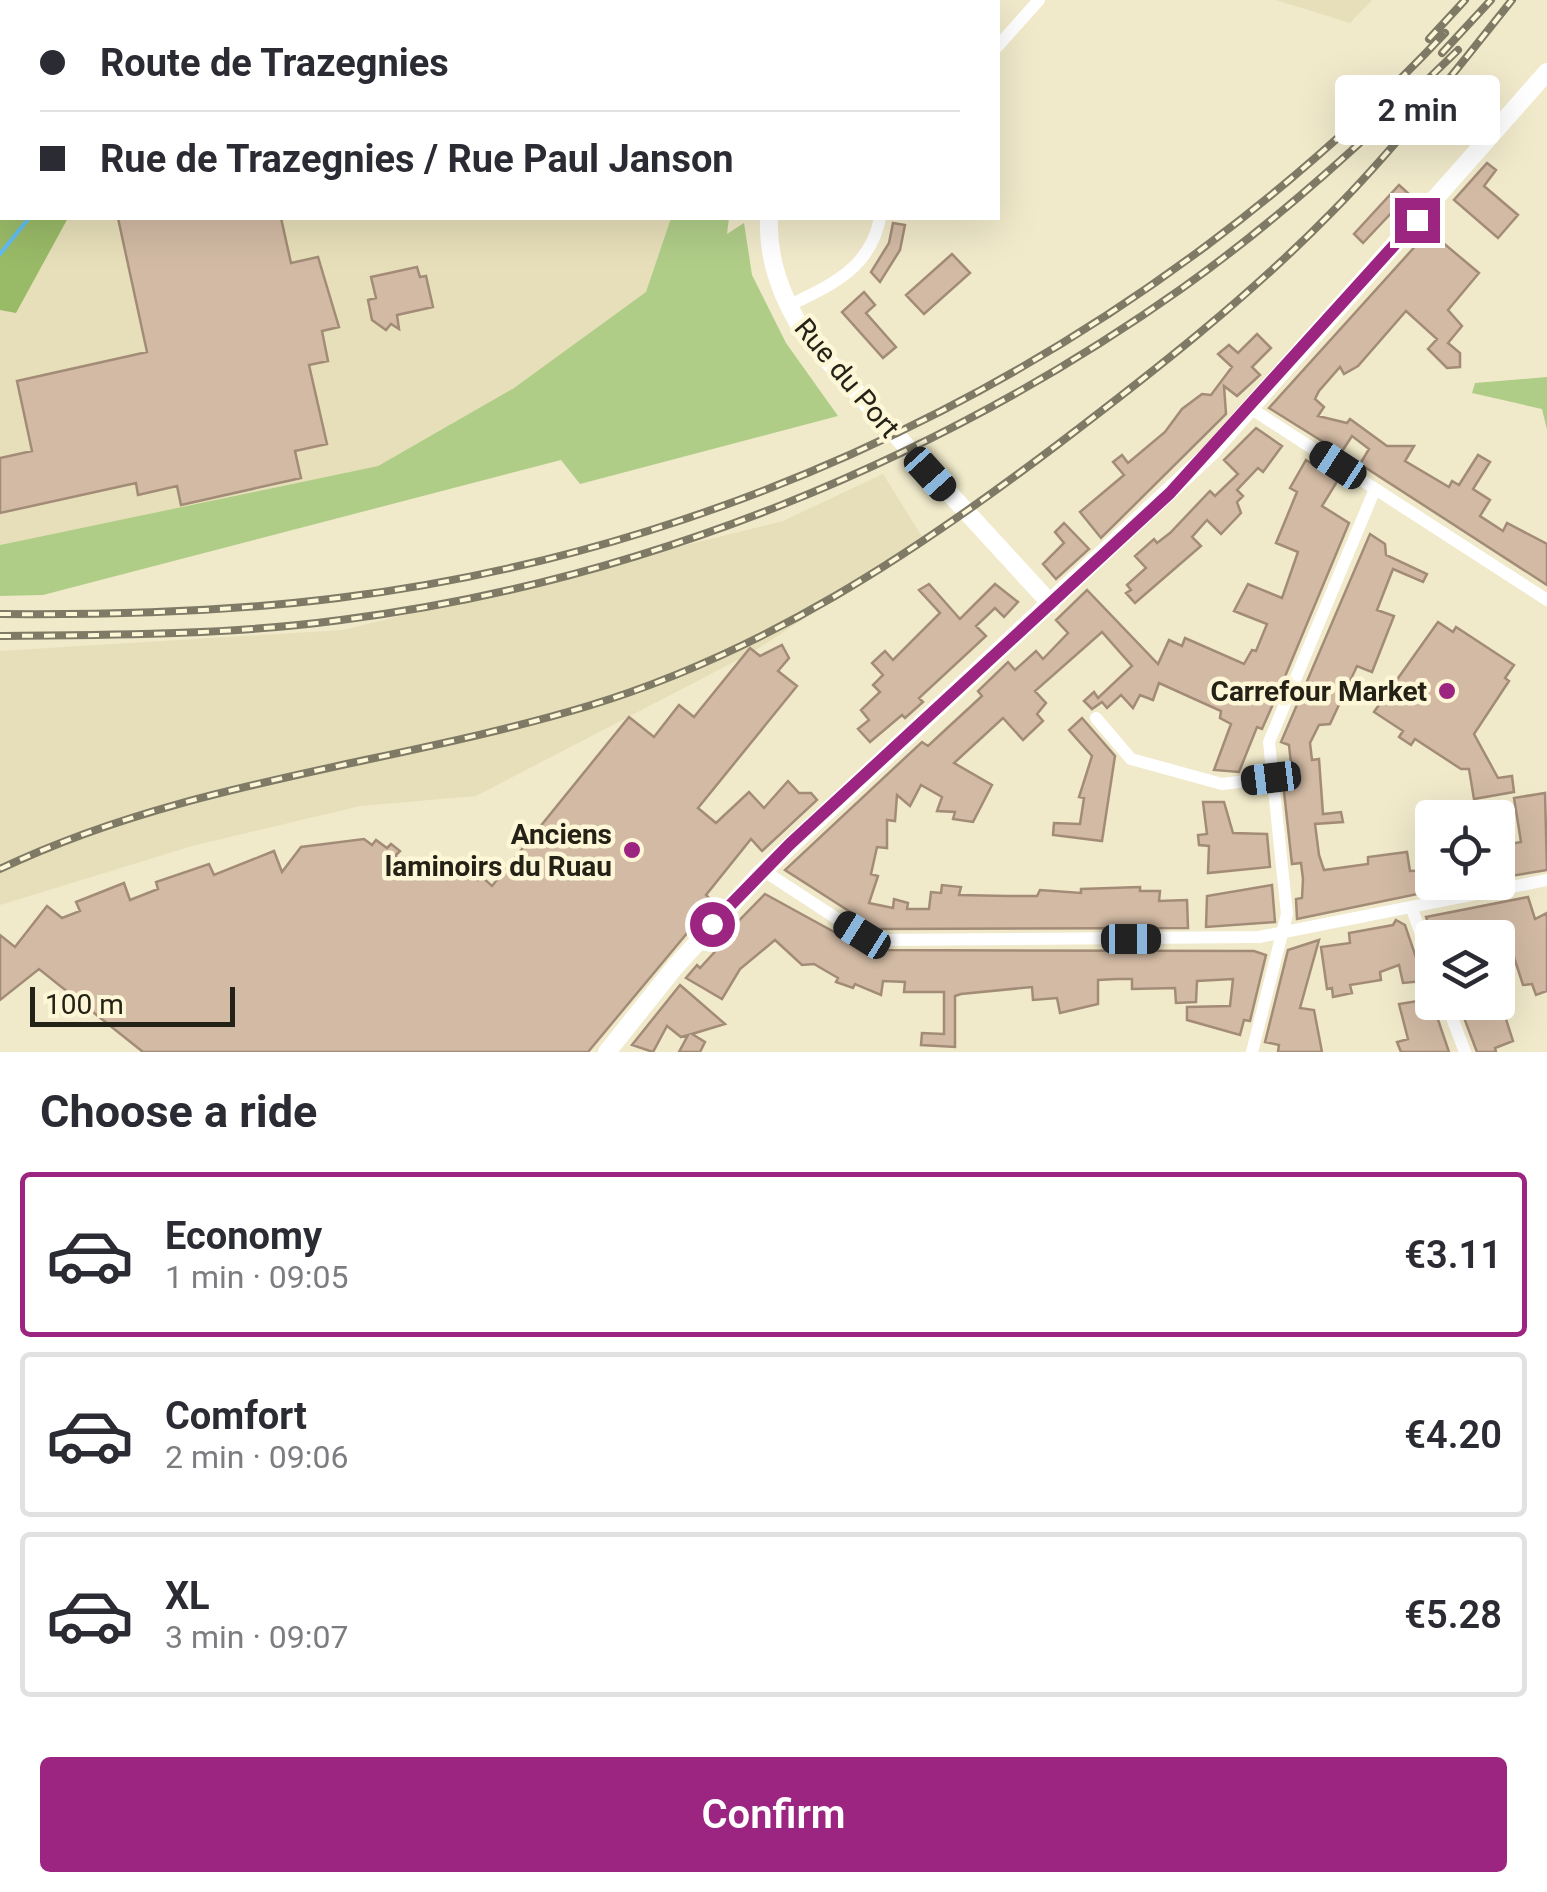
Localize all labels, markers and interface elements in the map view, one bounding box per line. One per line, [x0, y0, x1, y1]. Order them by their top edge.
text: Route de Trazegnies [100, 41, 449, 85]
callout: 2 min [1334, 75, 1500, 145]
text: 2 min [1377, 91, 1458, 129]
text: Rue de Trazegnies / Rue Paul Janson [100, 137, 734, 181]
route end [1395, 198, 1440, 243]
street label: Rue du Port [788, 312, 906, 444]
car [1305, 436, 1371, 494]
car [899, 442, 961, 506]
place label: Carrefour Market [1211, 675, 1427, 708]
marker: Carrefour Market [1436, 680, 1458, 702]
car [1239, 759, 1303, 797]
map controls [1415, 800, 1515, 1020]
button: locate [1415, 800, 1515, 900]
place label: Anciens laminoirs du Ruau [385, 818, 612, 883]
marker: Anciens laminoirs du Ruau [621, 839, 643, 861]
route start [690, 902, 735, 947]
car [829, 906, 895, 964]
button: layers [1415, 920, 1515, 1020]
car [1101, 924, 1161, 954]
scale bar [30, 982, 235, 1026]
text: 100 m [45, 988, 124, 1021]
text: Choose a ride [40, 1085, 317, 1138]
icon: car [45, 1210, 135, 1300]
text: Economy [165, 1214, 322, 1258]
text: €3.11 [1404, 1233, 1502, 1277]
text: 1 min · 09:05 [165, 1258, 348, 1296]
icon: car [45, 1390, 135, 1480]
text: Comfort [165, 1394, 307, 1438]
text: €4.20 [1404, 1413, 1502, 1457]
text: 2 min · 09:06 [165, 1438, 348, 1476]
icon: car [45, 1570, 135, 1660]
text: XL [165, 1574, 210, 1618]
text: €5.28 [1404, 1593, 1502, 1637]
text: 3 min · 09:07 [165, 1618, 348, 1656]
button: Confirm [40, 1757, 1507, 1872]

